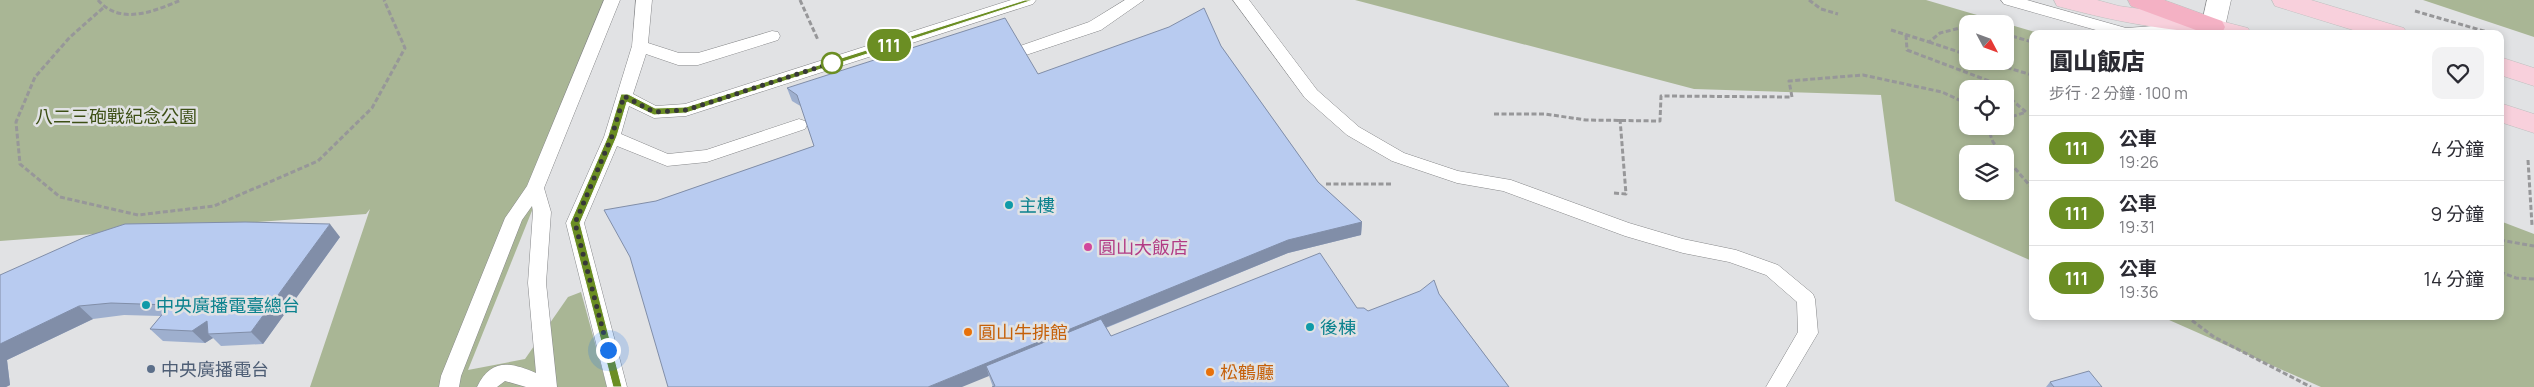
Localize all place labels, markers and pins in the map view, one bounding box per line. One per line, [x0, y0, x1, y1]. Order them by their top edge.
unlabelled marker [821, 52, 843, 74]
place label: 主樓 [1019, 193, 1055, 217]
marker: 主樓 [1003, 199, 1015, 211]
place label: 圓山大飯店 [1098, 235, 1188, 259]
marker: 圓山大飯店 [1082, 241, 1094, 253]
place label: 中央廣播電臺總台 [156, 293, 300, 317]
marker: 中央廣播電臺總台 [140, 299, 152, 311]
place label: 後棟 [1320, 315, 1356, 339]
place label: 圓山牛排館 [978, 320, 1068, 344]
marker: 後棟 [1304, 321, 1316, 333]
marker: 圓山牛排館 [962, 326, 974, 338]
place label: 中央廣播電台 [161, 357, 269, 381]
place label: 松鶴廳 [1220, 360, 1274, 384]
marker: 中央廣播電台 [145, 363, 157, 375]
marker: 松鶴廳 [1204, 366, 1216, 378]

